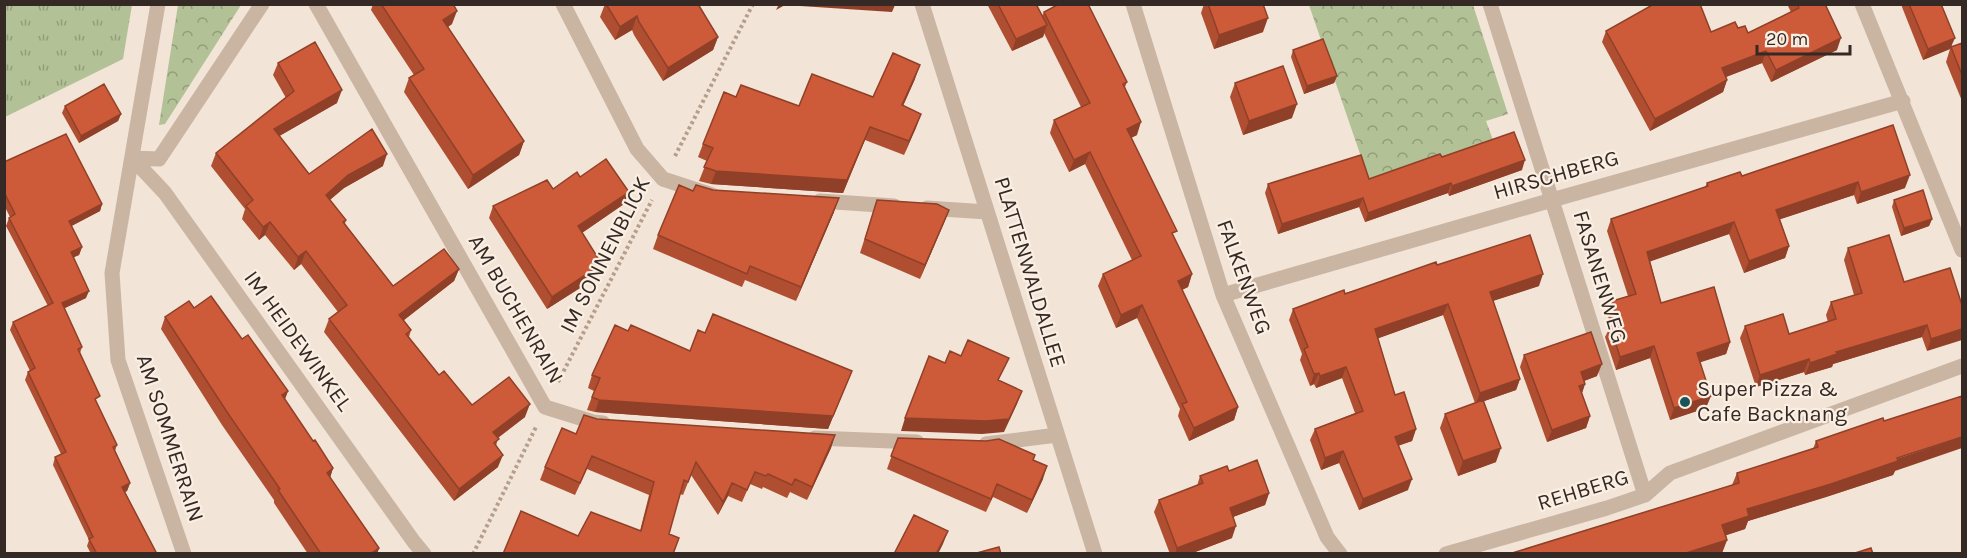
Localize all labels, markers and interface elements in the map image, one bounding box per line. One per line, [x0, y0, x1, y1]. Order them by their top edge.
scale bar [1757, 18, 1850, 56]
text: 20 m [1766, 28, 1808, 50]
street label: HIRSCHBERG [1490, 145, 1622, 205]
street label: IM SONNENBLICK [554, 172, 656, 338]
street label: PLATTENWALDALLEE [989, 174, 1071, 370]
street label: FASANENWEG [1567, 207, 1633, 347]
street label: FALKENWEG [1211, 216, 1277, 338]
street label: AM BUCHENRAIN [463, 230, 569, 388]
street label: IM HEIDEWINKEL [238, 266, 358, 417]
street label: AM SOMMERRAIN [131, 351, 209, 525]
place label: Super Pizza & Cafe Backnang [1697, 376, 1848, 427]
marker: Super Pizza & Cafe Backnang [1678, 395, 1692, 409]
street label: REHBERG [1534, 464, 1632, 516]

